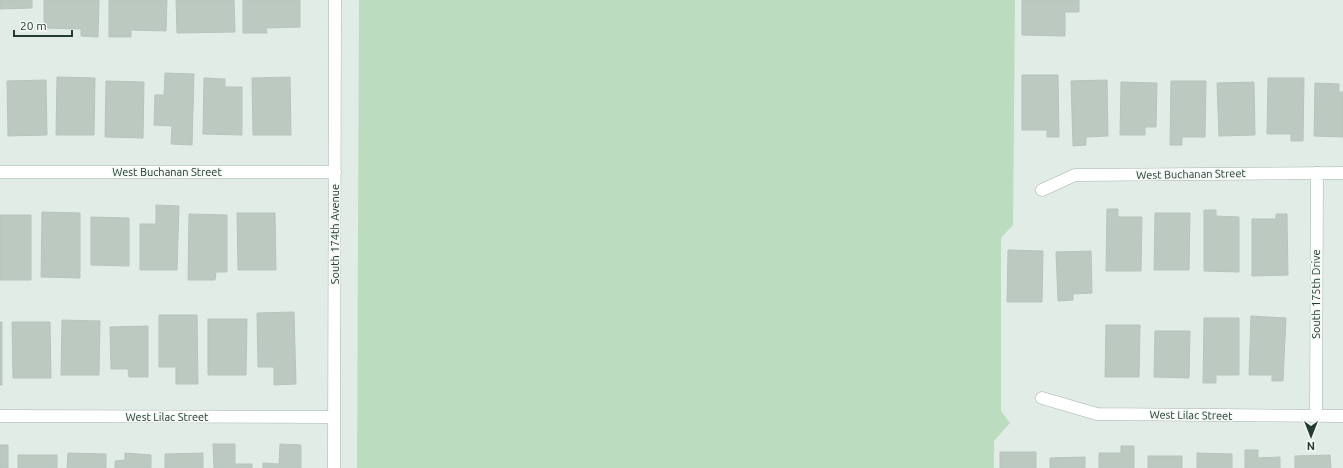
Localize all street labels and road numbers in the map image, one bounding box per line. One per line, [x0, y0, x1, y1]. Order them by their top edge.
street label: West Buchanan Street [112, 166, 222, 178]
street label: West Buchanan Street [1136, 167, 1246, 181]
street label: South 174th Avenue [329, 184, 341, 284]
street label: South 175th Drive [1310, 249, 1322, 339]
street label: West Lilac Street [1149, 408, 1233, 422]
street label: West Lilac Street [126, 411, 209, 423]

